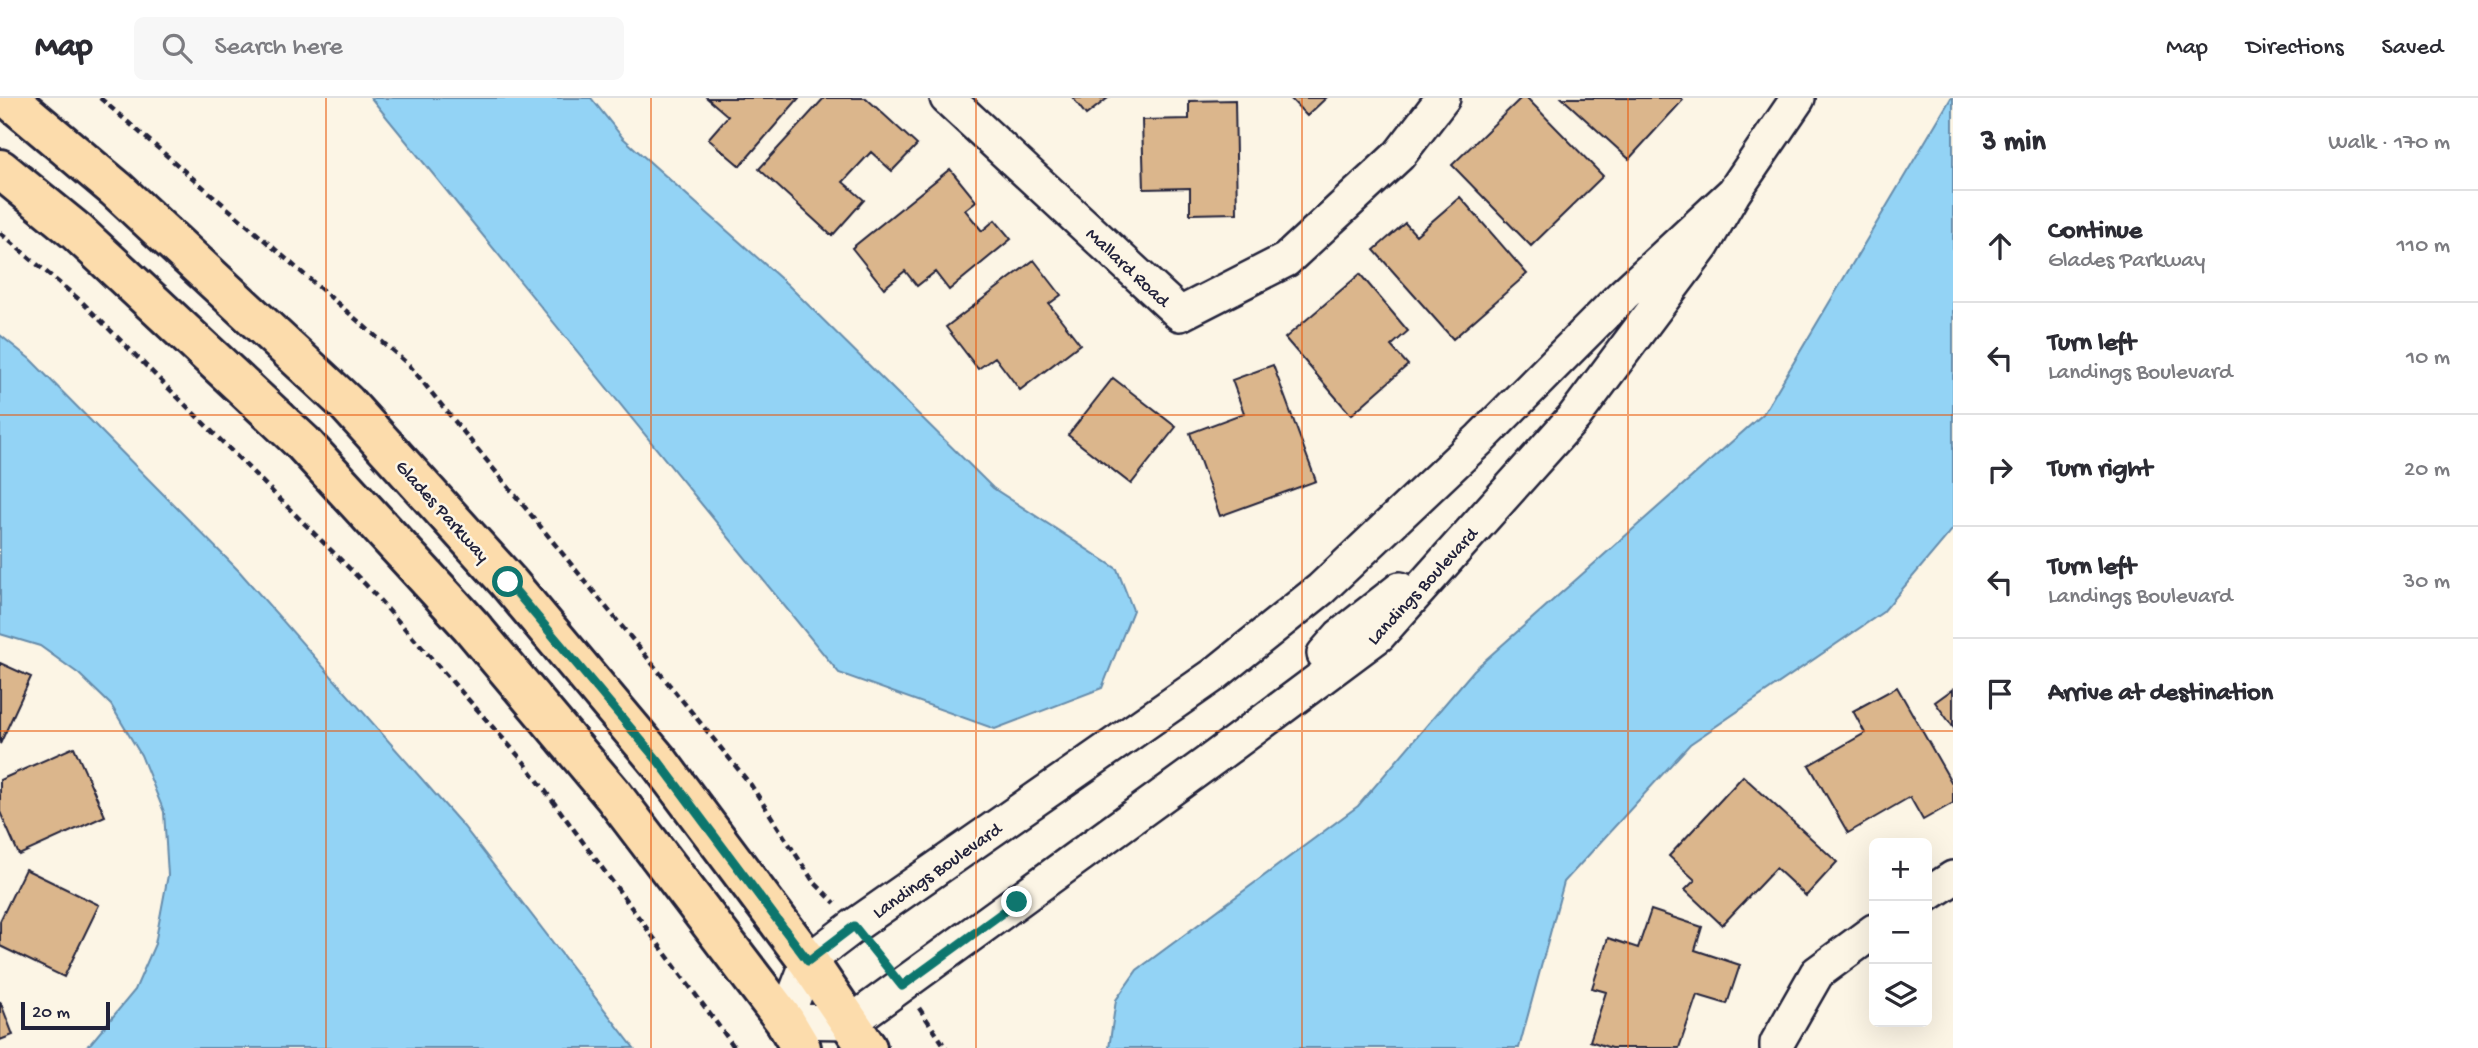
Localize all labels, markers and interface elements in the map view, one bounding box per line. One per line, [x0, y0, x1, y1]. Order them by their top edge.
search box [134, 17, 624, 80]
text: Map [35, 29, 92, 67]
icon: search [158, 29, 196, 67]
text: Search here [214, 33, 343, 64]
text: Map [2166, 34, 2208, 63]
text: Directions [2246, 34, 2344, 63]
text: Saved [2382, 34, 2443, 63]
text: 3 min [1981, 126, 2046, 161]
text: Walk · 170 m [2328, 130, 2450, 157]
text: Continue [2048, 217, 2142, 248]
street label: Mallard Road [1080, 224, 1175, 315]
icon: ahead [1981, 227, 2019, 265]
text: 110 m [2397, 233, 2450, 260]
text: Glades Parkway [2048, 248, 2205, 275]
text: Turn left [2048, 329, 2136, 360]
icon: left [1981, 339, 2019, 377]
text: 10 m [2406, 345, 2450, 372]
text: Landings Boulevard [2048, 360, 2232, 387]
icon: right [1981, 451, 2019, 489]
text: Turn right [2048, 455, 2152, 486]
street label: Glades Parkway [389, 456, 494, 569]
text: 20 m [2404, 457, 2450, 484]
street label: Landings Boulevard [1363, 522, 1485, 651]
text: Turn left [2048, 553, 2136, 584]
icon: left [1981, 563, 2019, 601]
route start [492, 566, 523, 597]
text: 30 m [2403, 569, 2450, 596]
text: Landings Boulevard [2048, 584, 2232, 611]
icon: arrive [1981, 675, 2019, 713]
text: Arrive at destination [2048, 679, 2273, 710]
street label: Landings Boulevard [869, 818, 1009, 925]
map controls [1869, 838, 1932, 1027]
button: + [1869, 838, 1932, 901]
route end [1001, 886, 1032, 917]
button: − [1869, 901, 1932, 964]
button: layers [1869, 964, 1932, 1027]
scale bar [21, 999, 110, 1031]
text: 20 m [32, 1002, 70, 1025]

